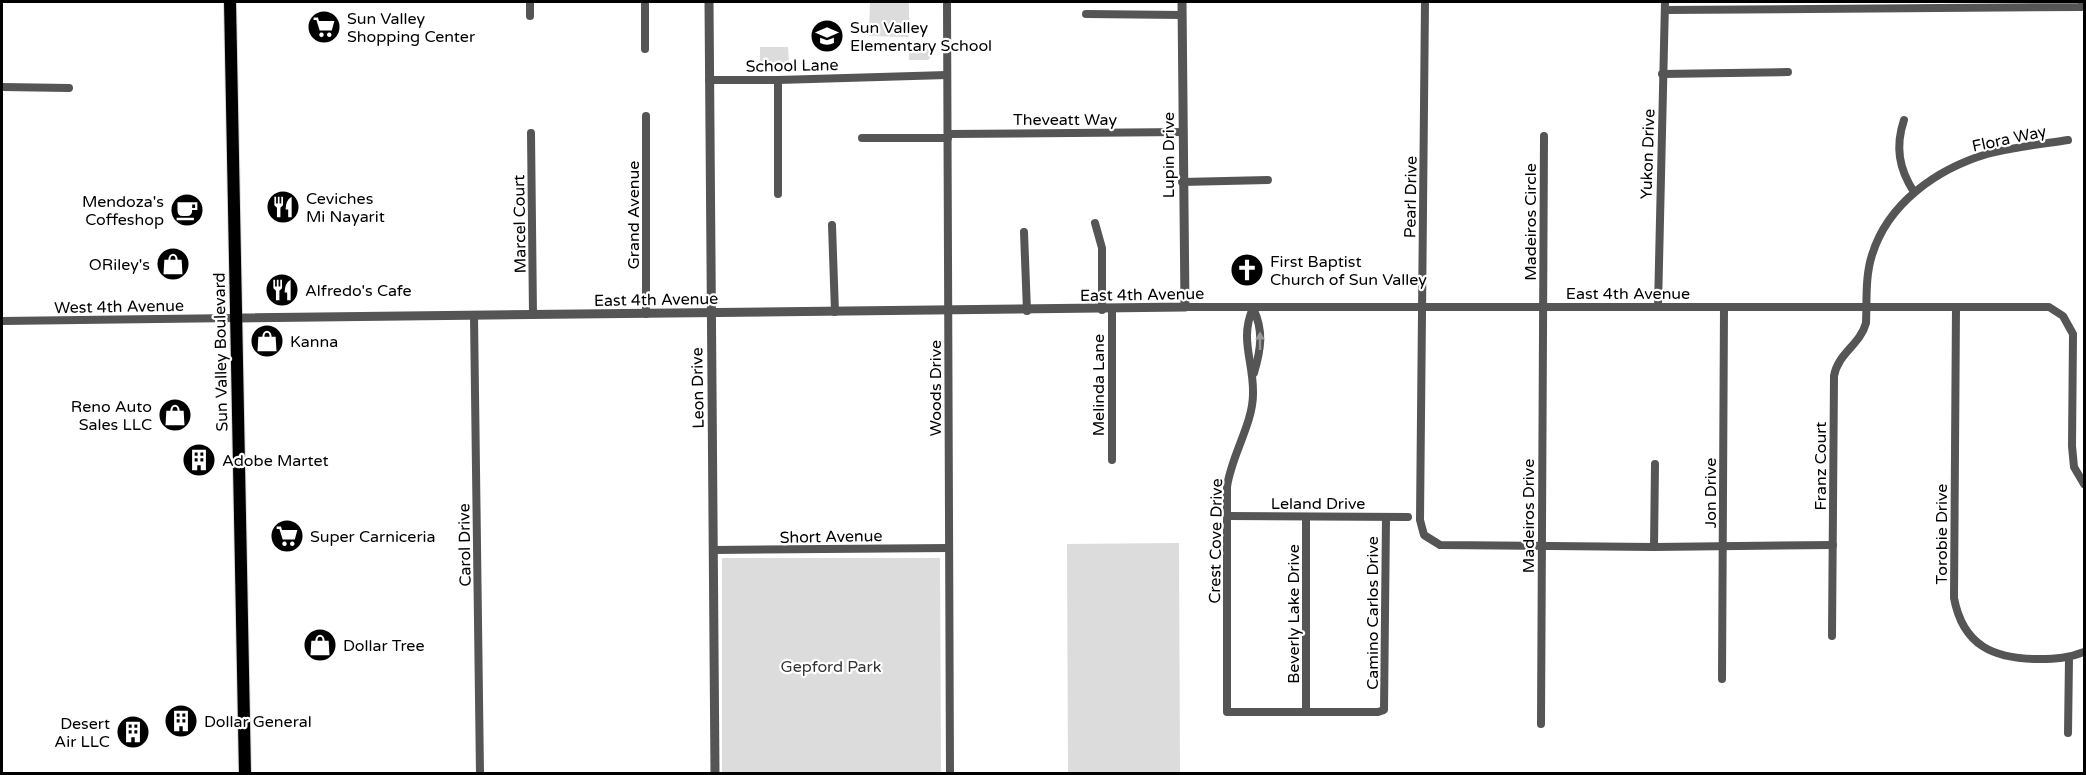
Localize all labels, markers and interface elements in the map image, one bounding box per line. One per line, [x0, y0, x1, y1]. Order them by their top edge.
supermarket icon: Sun Valley Shopping Center [306, 9, 342, 45]
place label: Sun Valley Shopping Center [347, 9, 476, 47]
school or university icon: Sun Valley Elementary School [809, 18, 845, 54]
place label: Sun Valley Elementary School [850, 18, 992, 56]
street label: School Lane [745, 55, 839, 77]
street label: Yukon Drive [1636, 108, 1660, 200]
street label: Theveatt Way [1013, 110, 1117, 130]
street label: Lupin Drive [1159, 112, 1179, 198]
street label: Flora Way [1970, 121, 2049, 157]
street label: Pearl Drive [1400, 156, 1422, 238]
street label: Grand Avenue [624, 161, 644, 269]
street label: Madeiros Circle [1521, 163, 1541, 281]
street label: Marcel Court [509, 175, 531, 273]
restaurant icon: Ceviches Mi Nayarit [265, 189, 301, 225]
place label: Ceviches Mi Nayarit [306, 189, 385, 227]
place label: Mendoza's Coffeshop [82, 192, 164, 230]
cafe icon: Mendoza's Coffeshop [169, 192, 205, 228]
shop icon: ORiley's [155, 246, 191, 282]
church icon: First Baptist Church of Sun Valley [1229, 252, 1265, 288]
place label: First Baptist Church of Sun Valley [1270, 252, 1427, 290]
place label: ORiley's [89, 255, 150, 275]
street label: Sun Valley Boulevard [210, 272, 232, 432]
restaurant icon: Alfredo's Cafe [264, 272, 300, 308]
place label: Alfredo's Cafe [305, 281, 412, 301]
street label: East 4th Avenue [1080, 284, 1204, 306]
street label: East 4th Avenue [1566, 284, 1690, 304]
street label: East 4th Avenue [594, 289, 718, 311]
street label: West 4th Avenue [54, 296, 184, 318]
shop icon: Kanna [249, 323, 285, 359]
one-way arrow [1255, 331, 1265, 350]
place label: Kanna [290, 332, 338, 352]
street label: Melinda Lane [1089, 334, 1109, 436]
street label: Woods Drive [926, 340, 946, 436]
street label: Leon Drive [687, 347, 709, 429]
place label: Reno Auto Sales LLC [71, 397, 152, 435]
shop icon: Reno Auto Sales LLC [157, 397, 193, 433]
street label: Franz Court [1811, 422, 1831, 510]
building icon: Adobe Martet [181, 442, 217, 478]
place label: Adobe Martet [222, 451, 329, 471]
street label: Jon Drive [1701, 458, 1721, 528]
street label: Madeiros Drive [1519, 459, 1539, 573]
street label: Crest Cove Drive [1205, 478, 1227, 604]
street label: Torobie Drive [1932, 484, 1952, 584]
street label: Leland Drive [1271, 494, 1365, 514]
street label: Carol Drive [454, 503, 476, 587]
supermarket icon: Super Carniceria [269, 518, 305, 554]
street label: Short Avenue [779, 526, 883, 548]
place label: Super Carniceria [310, 527, 436, 547]
street label: Camino Carlos Drive [1363, 536, 1383, 690]
street label: Beverly Lake Drive [1284, 544, 1304, 684]
shop icon: Dollar Tree [302, 627, 338, 663]
place label: Dollar Tree [343, 636, 424, 656]
park label: Gepford Park [781, 657, 882, 677]
building icon: Dollar General [163, 703, 199, 739]
place label: Dollar General [204, 712, 312, 732]
place label: Desert Air LLC [54, 714, 110, 752]
building icon: Desert Air LLC [115, 714, 151, 750]

